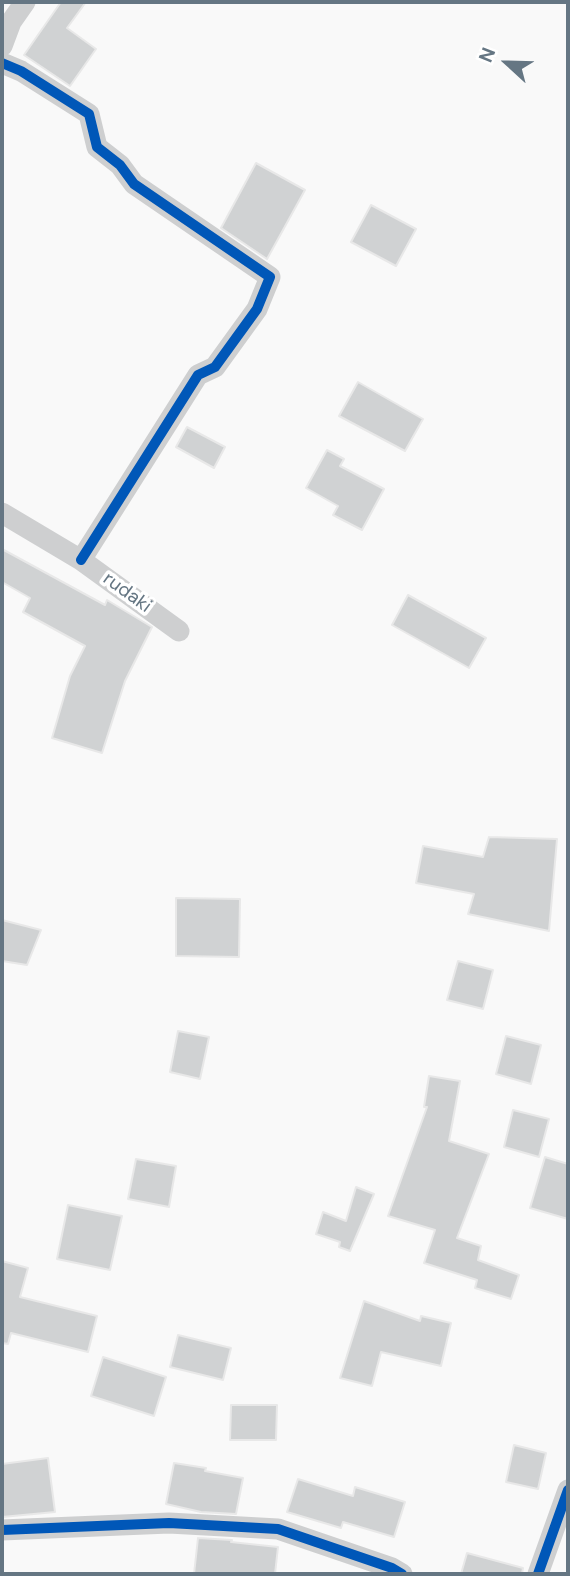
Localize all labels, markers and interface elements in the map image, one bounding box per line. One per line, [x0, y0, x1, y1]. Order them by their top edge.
north arrow [472, 28, 542, 98]
text: N [473, 44, 501, 66]
street label: rudaki [98, 568, 156, 618]

